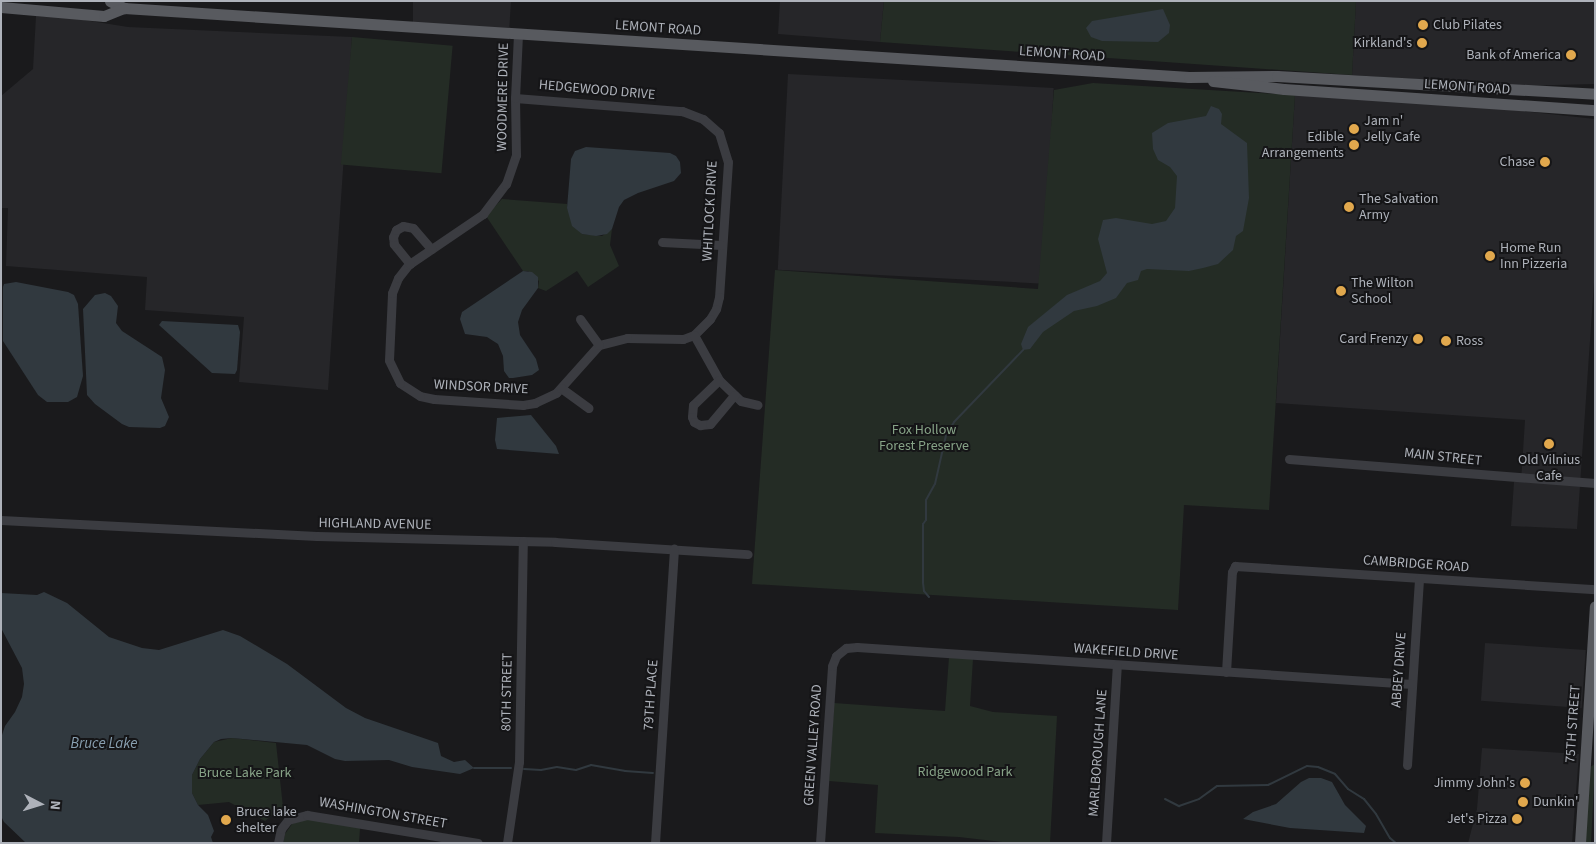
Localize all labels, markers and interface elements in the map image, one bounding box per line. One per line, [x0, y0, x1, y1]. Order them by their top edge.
street label: LEMONT ROAD [614, 17, 702, 39]
place label: Club Pilates [1433, 17, 1502, 33]
marker: Club Pilates [1417, 19, 1429, 31]
place label: Kirkland's [1354, 35, 1412, 51]
marker: Kirkland's [1416, 37, 1428, 49]
street label: WOODMERE DRIVE [494, 43, 512, 151]
street label: LEMONT ROAD [1018, 43, 1106, 65]
place label: Bank of America [1466, 47, 1561, 63]
marker: Bank of America [1565, 49, 1577, 61]
street label: LEMONT ROAD [1423, 76, 1511, 98]
street label: HEDGEWOOD DRIVE [538, 77, 656, 103]
place label: Jam n' Jelly Cafe [1364, 113, 1420, 146]
marker: Jam n' Jelly Cafe [1348, 123, 1360, 135]
place label: Edible Arrangements [1262, 129, 1344, 162]
marker: Edible Arrangements [1348, 139, 1360, 151]
place label: Chase [1500, 154, 1535, 170]
marker: Chase [1539, 156, 1551, 168]
street label: WHITLOCK DRIVE [699, 160, 721, 262]
place label: The Salvation Army [1359, 191, 1439, 223]
marker: The Salvation Army [1343, 201, 1355, 213]
place label: Home Run Inn Pizzeria [1500, 240, 1567, 272]
marker: Home Run Inn Pizzeria [1484, 250, 1496, 262]
place label: The Wilton School [1351, 275, 1414, 308]
marker: The Wilton School [1335, 285, 1347, 297]
place label: Card Frenzy [1339, 331, 1408, 347]
marker: Card Frenzy [1412, 333, 1424, 345]
place label: Ross [1456, 333, 1483, 349]
marker: Ross [1440, 335, 1452, 347]
street label: WINDSOR DRIVE [433, 376, 529, 398]
park label: Fox Hollow Forest Preserve [879, 422, 969, 454]
marker: Old Vilnius Cafe [1543, 438, 1555, 450]
street label: MAIN STREET [1403, 445, 1483, 469]
place label: Old Vilnius Cafe [1518, 452, 1580, 484]
street label: HIGHLAND AVENUE [318, 515, 432, 533]
street label: CAMBRIDGE ROAD [1362, 552, 1470, 576]
street label: ABBEY DRIVE [1388, 632, 1410, 708]
street label: WAKEFIELD DRIVE [1073, 640, 1179, 664]
street label: 80TH STREET [498, 653, 516, 731]
street label: 79TH PLACE [640, 659, 662, 731]
street label: GREEN VALLEY ROAD [800, 684, 826, 806]
street label: 75TH STREET [1562, 684, 1584, 764]
street label: MARLBOROUGH LANE [1085, 689, 1111, 817]
water label: Bruce Lake [71, 735, 137, 753]
park label: Ridgewood Park [918, 764, 1012, 780]
park label: Bruce Lake Park [199, 765, 291, 781]
place label: Jimmy John's [1434, 775, 1515, 791]
marker: Jimmy John's [1519, 777, 1531, 789]
north arrow [15, 779, 65, 829]
street label: WASHINGTON STREET [318, 793, 448, 833]
place label: Dunkin' [1533, 794, 1578, 810]
marker: Dunkin' [1517, 796, 1529, 808]
text: N [45, 800, 65, 811]
place label: Bruce lake shelter [236, 804, 297, 836]
place label: Jet's Pizza [1447, 811, 1507, 827]
marker: Jet's Pizza [1511, 813, 1523, 825]
marker: Bruce lake shelter [220, 814, 232, 826]

